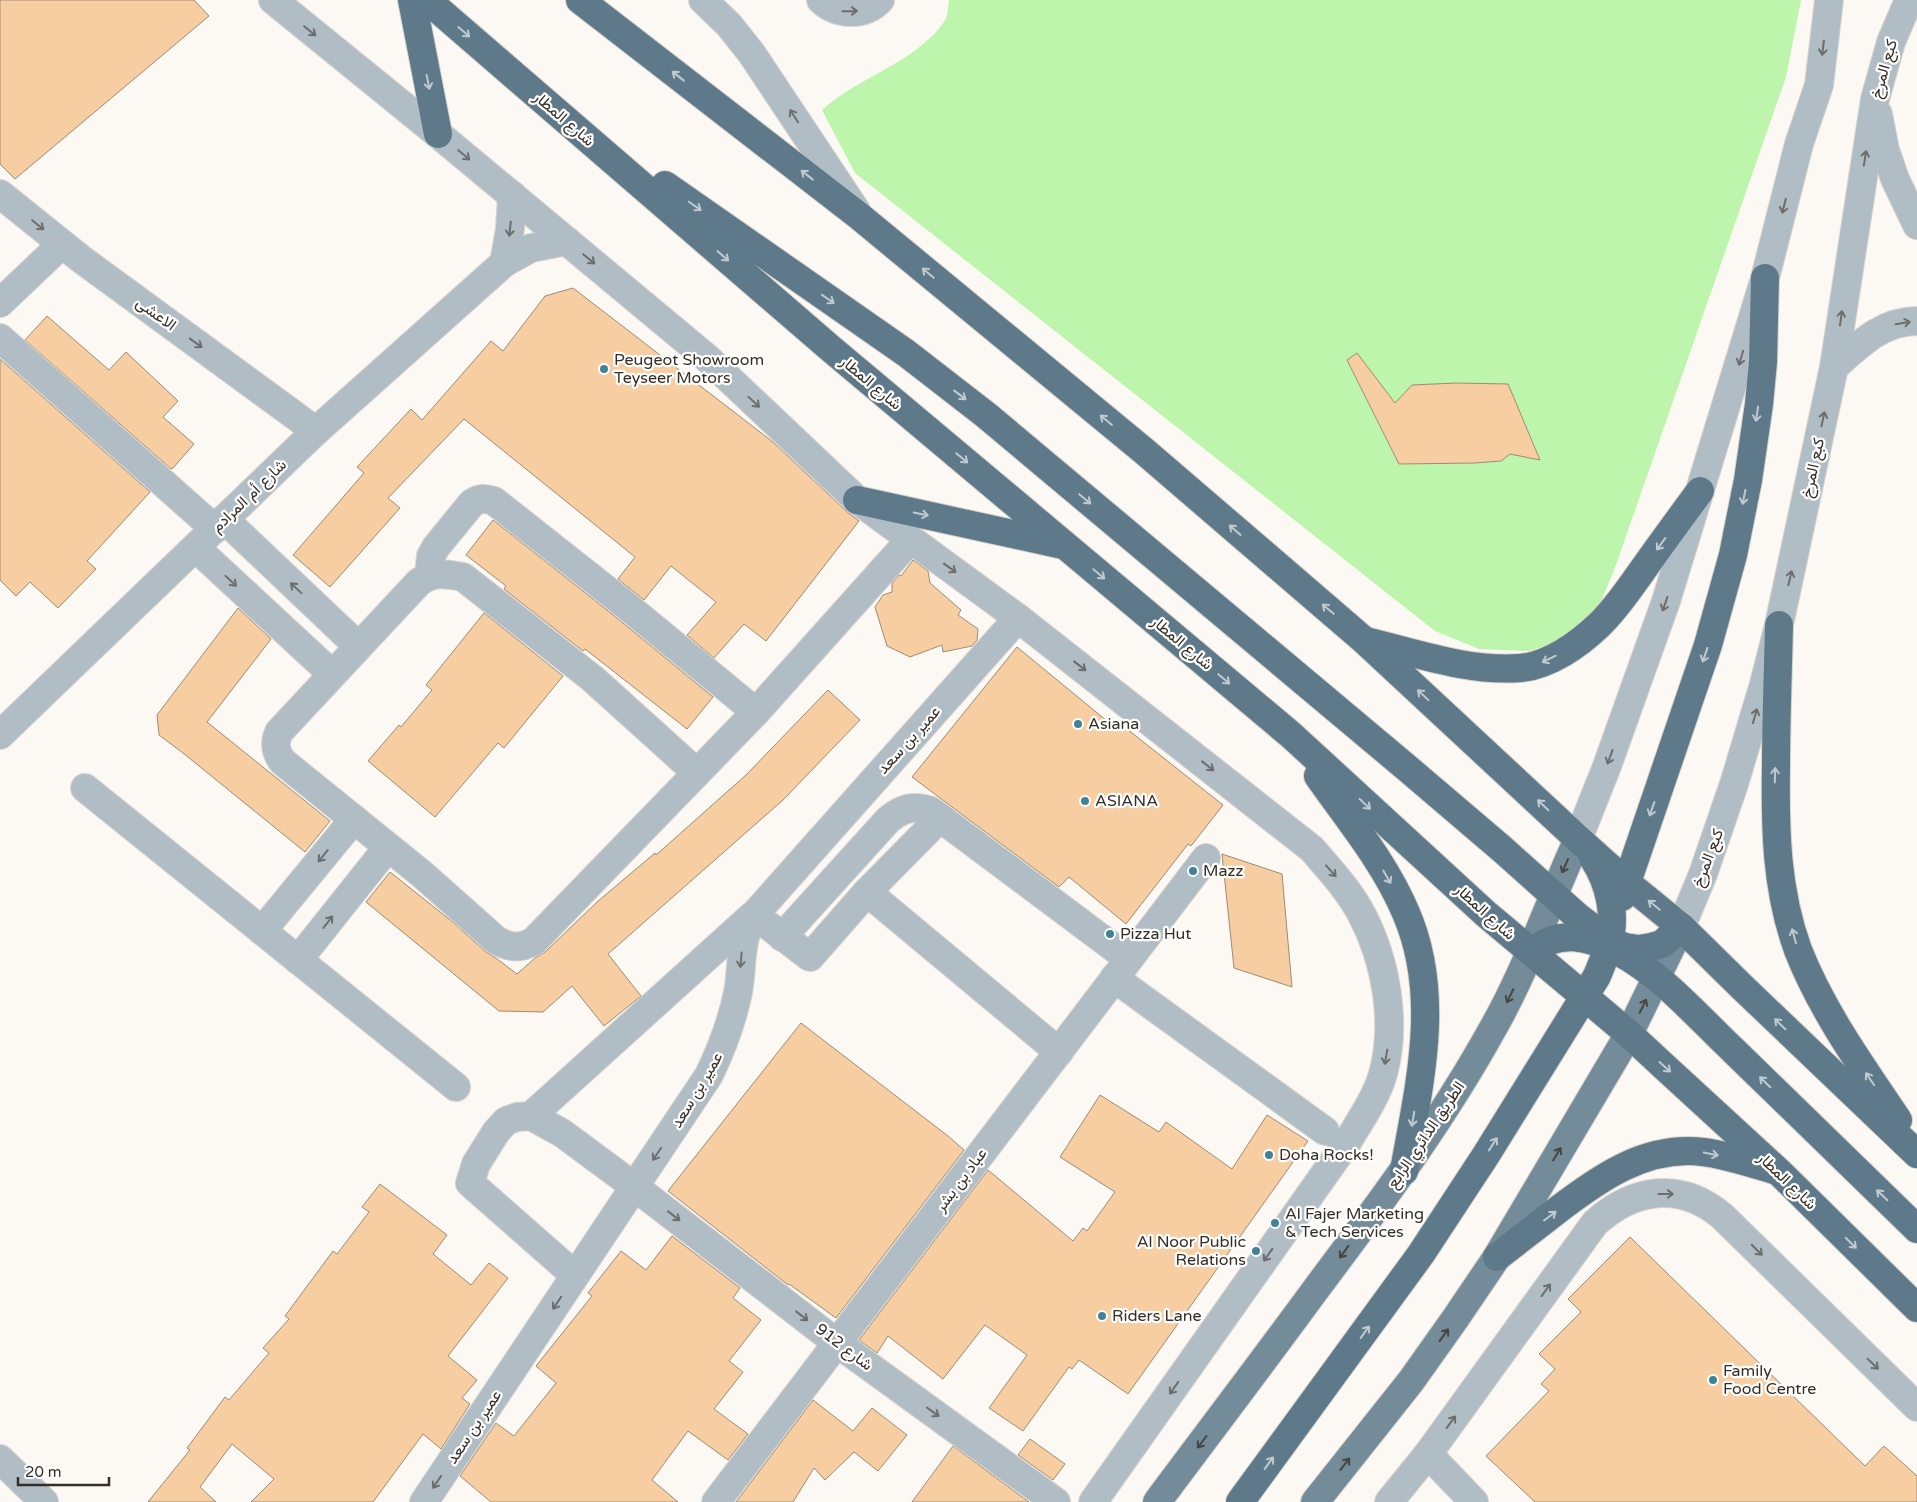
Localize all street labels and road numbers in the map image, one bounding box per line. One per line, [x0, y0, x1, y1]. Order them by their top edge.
street label: كبع المرخ [1866, 37, 1903, 101]
street label: شارع المطار [528, 86, 599, 152]
street label: الاعشى [132, 293, 180, 335]
street label: شارع المطار [835, 351, 906, 415]
street label: كبع المرخ [1797, 436, 1830, 500]
street label: شارع أم المرادم [207, 455, 292, 538]
street label: شارع المطار [1146, 611, 1217, 675]
street label: عمير بن سعد [873, 702, 945, 778]
street label: كبع المرخ [1688, 826, 1729, 890]
street label: شارع المطار [1449, 879, 1519, 945]
street label: عمير بن سعد [667, 1048, 727, 1132]
street label: الطريق الدائري الرابع [1383, 1077, 1472, 1194]
street label: عباد بن بشر [930, 1144, 991, 1217]
street label: شارع المطار [1752, 1147, 1821, 1215]
street label: شارع 912 [811, 1319, 877, 1376]
street label: عمير بن سعد [442, 1386, 506, 1468]

